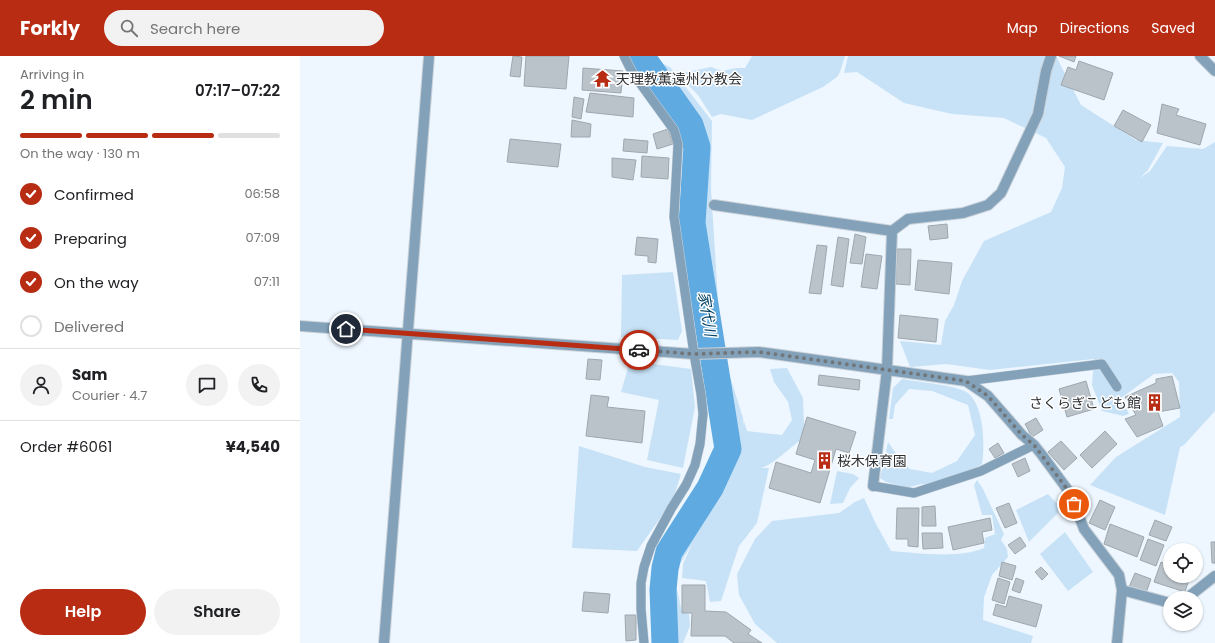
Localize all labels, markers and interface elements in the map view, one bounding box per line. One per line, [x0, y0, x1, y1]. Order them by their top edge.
search box [104, 10, 384, 46]
text: Forkly [20, 15, 80, 42]
icon: search [118, 17, 140, 39]
text: Search here [150, 18, 240, 39]
text: Map [1007, 18, 1038, 38]
text: Directions [1060, 18, 1129, 38]
text: Saved [1151, 18, 1195, 38]
text: Arriving in [20, 65, 84, 84]
temple icon: 天理教薫遠州分教会 [593, 69, 613, 89]
place label: 天理教薫遠州分教会 [616, 69, 742, 89]
text: 07:17–07:22 [195, 80, 280, 101]
text: 2 min [20, 82, 93, 118]
text: On the way · 130 m [20, 144, 140, 163]
icon: check [20, 183, 42, 205]
text: Confirmed [54, 184, 134, 205]
text: 06:58 [244, 184, 280, 203]
icon: check [20, 227, 42, 249]
text: Preparing [54, 228, 127, 249]
text: 07:09 [246, 228, 280, 247]
icon: check [20, 271, 42, 293]
text: On the way [54, 272, 139, 293]
text: 07:11 [254, 272, 280, 291]
water label: 家代川 [694, 290, 722, 340]
pin [329, 312, 363, 346]
text: Delivered [54, 316, 124, 337]
icon: home [335, 318, 357, 340]
courier [619, 330, 659, 370]
icon: car [628, 339, 650, 361]
button: person [20, 364, 62, 406]
text: Sam [72, 364, 107, 385]
button: chat [186, 364, 228, 406]
button: phone [238, 364, 280, 406]
text: Courier · 4.7 [72, 386, 147, 405]
place label: さくらぎこども館 [1029, 393, 1141, 413]
building icon: さくらぎこども館 [1144, 393, 1164, 413]
text: Order #6061 [20, 436, 112, 457]
text: ¥4,540 [226, 436, 280, 457]
building icon: 桜木保育園 [814, 451, 834, 471]
place label: 桜木保育園 [837, 451, 907, 471]
pin [1057, 487, 1091, 521]
icon: bag [1063, 493, 1085, 515]
map controls [1163, 543, 1203, 631]
button: locate [1163, 543, 1203, 583]
button: Help [20, 589, 146, 635]
button: Share [154, 589, 280, 635]
button: layers [1163, 591, 1203, 631]

